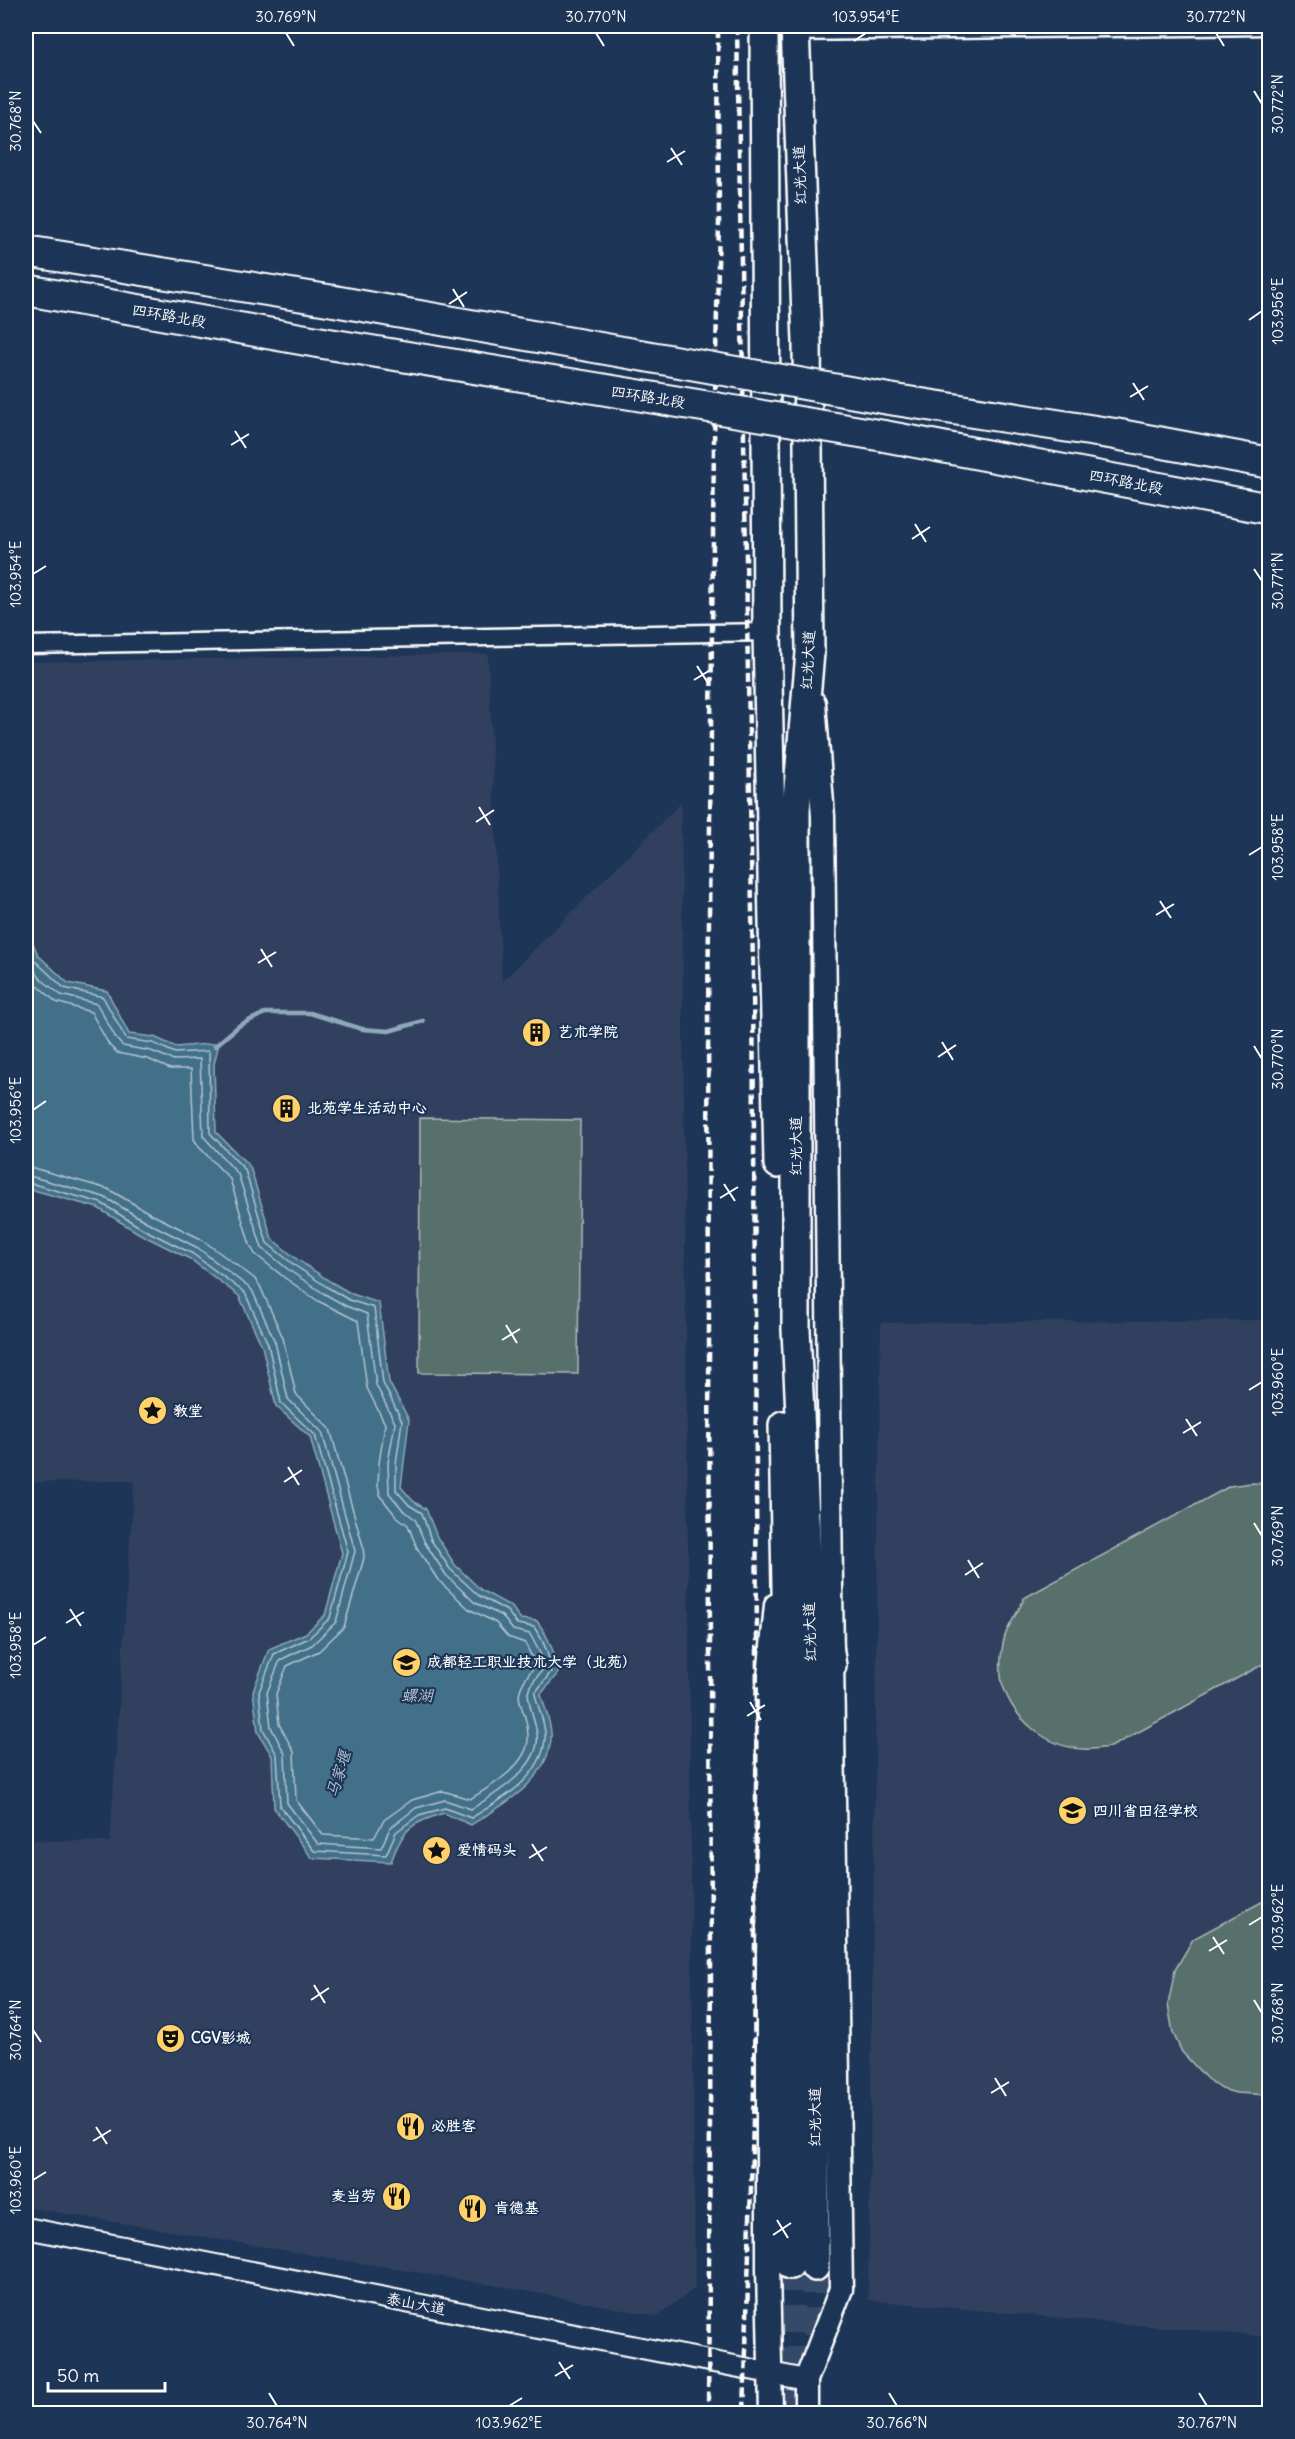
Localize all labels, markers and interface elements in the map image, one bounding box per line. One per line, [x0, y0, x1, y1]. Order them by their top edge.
text: 30.769°N [255, 7, 317, 26]
text: 30.770°N [565, 7, 627, 26]
text: 103.954°E [832, 7, 900, 26]
text: 30.772°N [1186, 7, 1246, 26]
text: 30.772°N [1268, 74, 1287, 134]
text: 30.768°N [6, 90, 25, 152]
street label: 红光大道 [789, 145, 810, 205]
text: 103.956°E [1268, 277, 1287, 345]
street label: 四环路北段 [130, 300, 208, 331]
street label: 四环路北段 [610, 381, 687, 412]
street label: 四环路北段 [1087, 465, 1165, 498]
text: 103.954°E [6, 540, 25, 608]
text: 30.771°N [1268, 552, 1287, 610]
street label: 红光大道 [796, 630, 819, 690]
text: 103.958°E [1268, 813, 1287, 881]
building icon: 艺术学院 [521, 1016, 553, 1048]
place label: 艺术学院 [558, 1022, 618, 1041]
text: 30.770°N [1268, 1028, 1287, 1090]
text: 103.956°E [6, 1076, 25, 1144]
building icon: 北苑学生活动中心 [270, 1092, 302, 1124]
place label: 北苑学生活动中心 [307, 1098, 427, 1117]
street label: 红光大道 [786, 1116, 805, 1176]
text: 103.960°E [1268, 1348, 1287, 1416]
place icon: 教堂 [136, 1395, 168, 1427]
place label: 教堂 [173, 1401, 203, 1420]
text: 30.769°N [1268, 1505, 1287, 1567]
street label: 红光大道 [799, 1602, 820, 1662]
text: 103.958°E [6, 1611, 25, 1679]
school or university icon: 成都轻工职业技术大学（北苑） [390, 1646, 422, 1678]
place label: 成都轻工职业技术大学（北苑） [427, 1652, 637, 1671]
water label: 螺湖 [401, 1685, 435, 1705]
water label: 马家堰 [321, 1746, 355, 1800]
school or university icon: 四川省田径学校 [1056, 1795, 1088, 1827]
place label: 四川省田径学校 [1093, 1801, 1198, 1820]
place icon: 爱情码头 [420, 1834, 452, 1866]
place label: 爱情码头 [457, 1840, 517, 1859]
text: 103.962°E [1268, 1883, 1287, 1950]
text: 30.768°N [1268, 1982, 1287, 2044]
text: 30.764°N [6, 1999, 25, 2061]
theatre icon: CGV影城 [154, 2022, 186, 2054]
place label: CGV影城 [191, 2028, 251, 2047]
street label: 红光大道 [805, 2087, 824, 2147]
restaurant icon: 必胜客 [394, 2110, 426, 2142]
place label: 必胜客 [431, 2116, 476, 2135]
text: 103.960°E [6, 2146, 25, 2214]
restaurant icon: 麦当劳 [381, 2180, 413, 2212]
place label: 麦当劳 [331, 2186, 376, 2205]
restaurant icon: 肯德基 [457, 2192, 489, 2224]
place label: 肯德基 [494, 2198, 539, 2217]
street label: 泰山大道 [385, 2288, 447, 2319]
scale bar [48, 2355, 165, 2393]
text: 50 m [57, 2364, 99, 2387]
text: 30.764°N [246, 2413, 308, 2432]
text: 103.962°E [476, 2413, 543, 2432]
text: 30.766°N [866, 2413, 928, 2432]
text: 30.767°N [1177, 2413, 1237, 2432]

